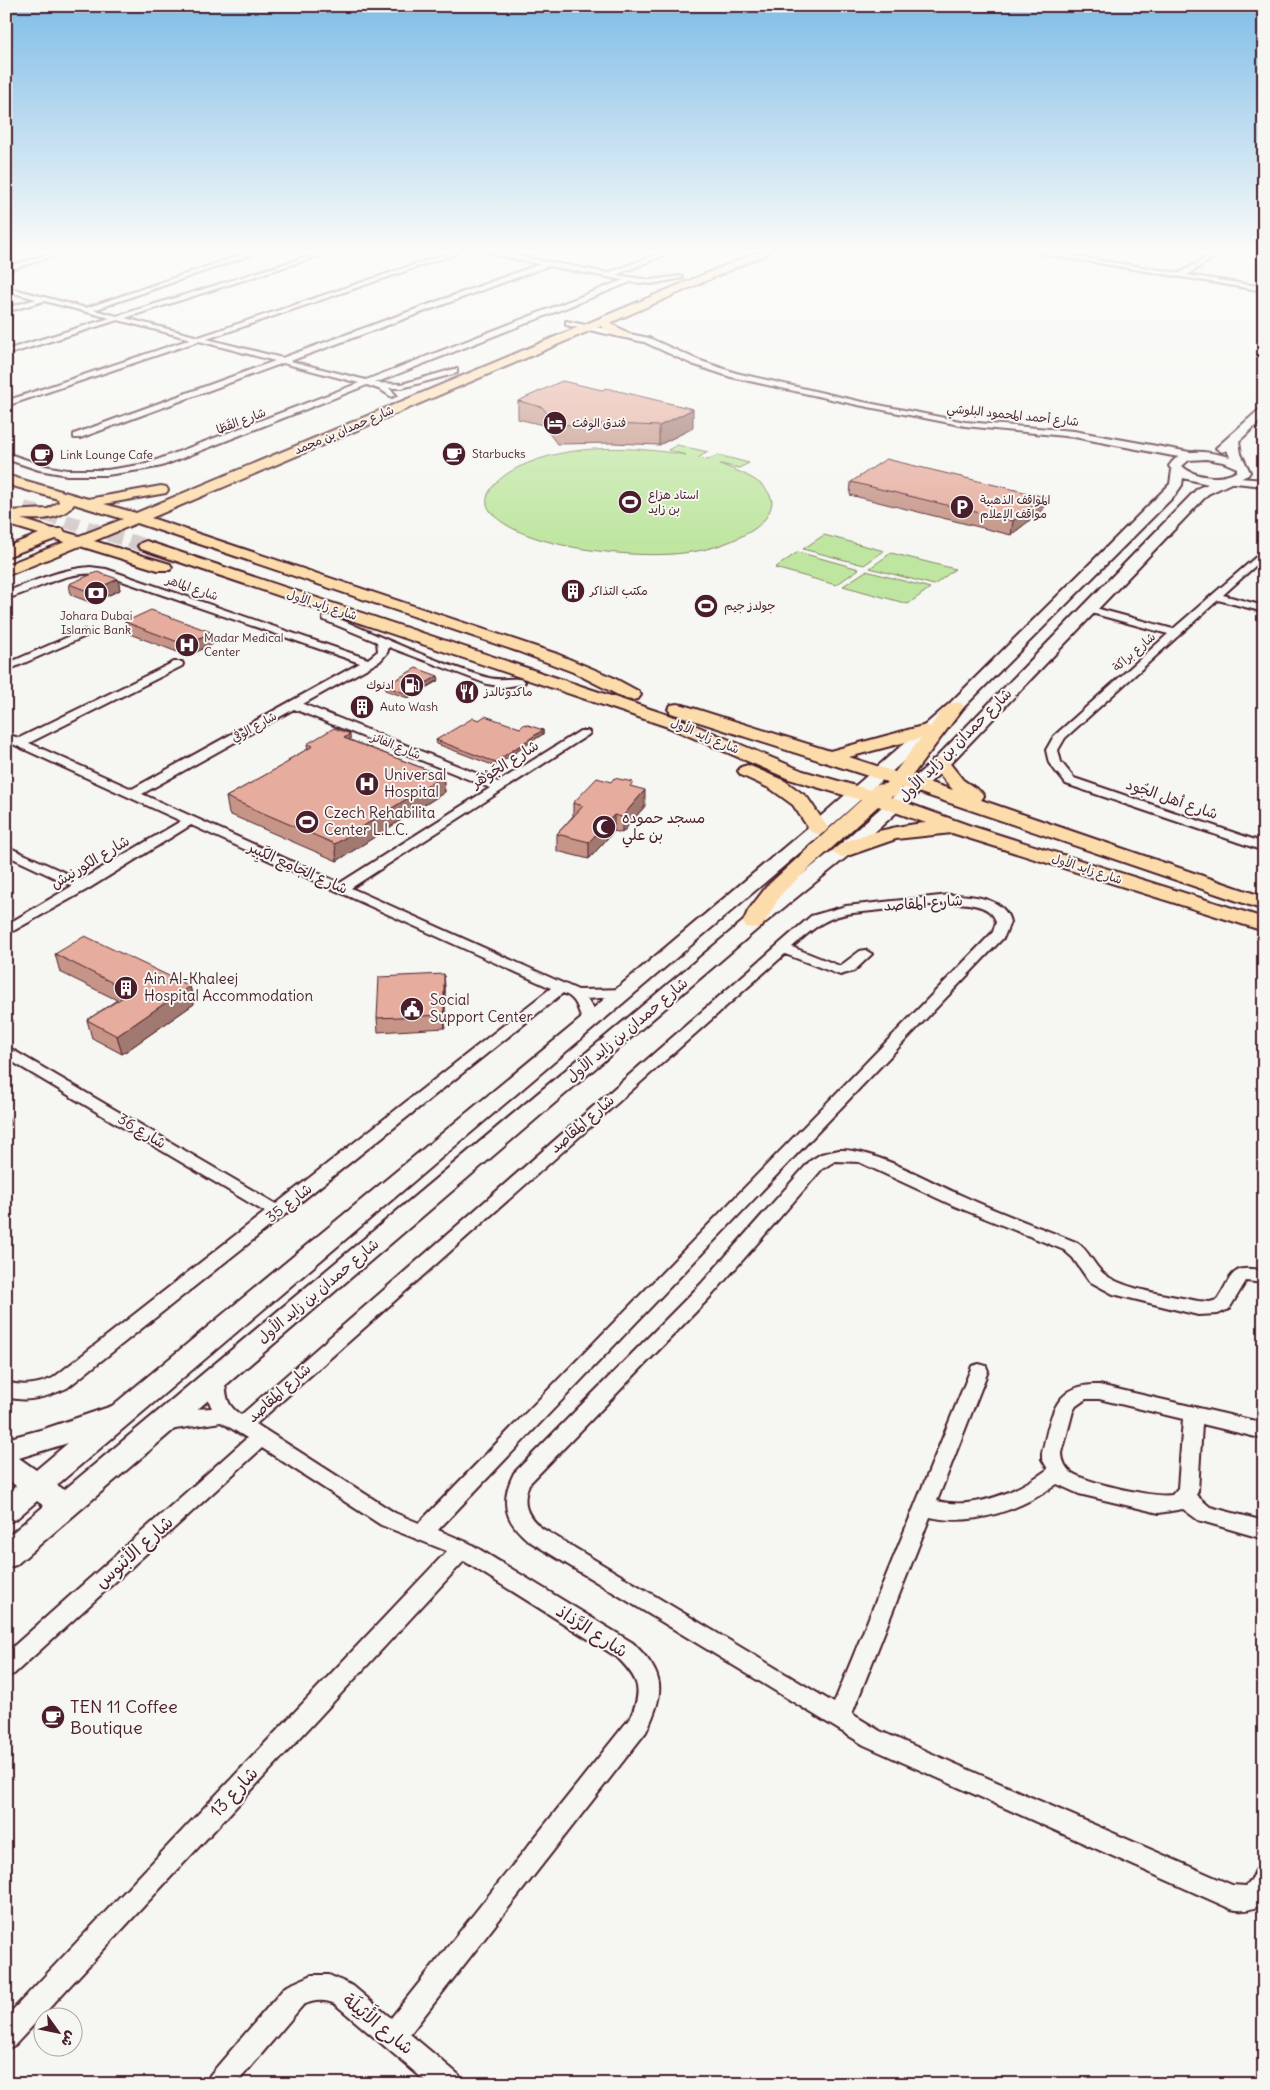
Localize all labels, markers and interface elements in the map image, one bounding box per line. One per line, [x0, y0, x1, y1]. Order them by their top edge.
street label: شارع أحمد المحمود البلوشي [946, 400, 1080, 433]
street label: شارع حمدان بن محمد [292, 402, 397, 459]
street label: شارع القَطَا [214, 404, 268, 439]
hotel icon: فندق الوفت [542, 410, 568, 436]
place label: فندق الوفت [572, 415, 626, 431]
cafe icon: Starbucks [441, 441, 467, 467]
cafe icon: Link Lounge Cafe [29, 442, 55, 468]
place label: Starbucks [472, 446, 526, 461]
place label: Link Lounge Cafe [60, 447, 153, 462]
place label: استاد هزاع بن زايد [648, 487, 699, 517]
sports icon: استاد هزاع بن زايد [617, 489, 643, 515]
place label: المواقف الذهبية مواقف الإعلام [980, 492, 1051, 523]
parking icon: المواقف الذهبية مواقف الإعلام [949, 494, 975, 520]
street label: شارع الماهر [162, 571, 220, 605]
building icon: مكتب التذاكر [560, 578, 586, 604]
bank icon: Johara Dubai Islamic Bank [83, 580, 109, 606]
place label: مكتب التذاكر [589, 583, 648, 599]
street label: شارع زايد الأول [284, 586, 359, 625]
sports icon: جولدز جيم [693, 593, 719, 619]
place label: جولدز جيم [724, 598, 775, 615]
place label: Johara Dubai Islamic Bank [60, 608, 132, 637]
street label: شارع براكة [1109, 629, 1159, 676]
place label: Madar Medical Center [204, 630, 284, 659]
hospital icon: Madar Medical Center [174, 632, 200, 658]
fuel station icon: ادنوك [399, 672, 425, 698]
place label: ادنوك [366, 677, 394, 692]
restaurant icon: ماكدونالدز [454, 679, 480, 705]
place label: ماكدونالدز [483, 684, 533, 700]
street label: شارع حمدان بن زايد الأول [894, 684, 1016, 806]
building icon: Auto Wash [349, 694, 375, 720]
place label: Auto Wash [380, 699, 438, 714]
street label: شارع الوفي [228, 708, 280, 747]
street label: شارع زايد الأول [668, 714, 742, 759]
street label: شارع الفائز [368, 728, 423, 764]
street label: شارع الجَوْهَر [466, 735, 542, 794]
place label: Universal Hospital [384, 765, 446, 801]
hospital icon: Universal Hospital [354, 771, 380, 797]
street label: شارع أهل الجُود [1123, 774, 1221, 824]
place label: Czech Rehabilita Center L.L.C. [324, 803, 436, 839]
place label: مسجد حموده بن علي [622, 808, 705, 848]
sports icon: Czech Rehabilita Center L.L.C. [294, 809, 320, 835]
mosque icon: مسجد حموده بن علي [591, 814, 617, 840]
street label: شارع الكورنيش [47, 831, 133, 893]
street label: شارع الجَامِع الكَبِير [243, 836, 351, 901]
street label: شارع زايد الأول [1049, 850, 1124, 889]
street label: شارع المقاصد [883, 890, 963, 916]
place label: Ain Al-Khaleej Hospital Accommodation [144, 969, 314, 1005]
street label: شارع حمدان بن زايد الأول [562, 973, 692, 1087]
building icon: Ain Al-Khaleej Hospital Accommodation [113, 975, 139, 1001]
place label: Social Support Center [430, 990, 533, 1026]
public building icon: Social Support Center [399, 996, 425, 1022]
street label: شارع المقاصد [545, 1090, 619, 1158]
street label: شارع 36 [114, 1109, 170, 1153]
street label: شارع 35 [262, 1179, 316, 1227]
street label: شارع حمدان بن زايد الأول [253, 1234, 383, 1348]
street label: شارع المقاصد [243, 1359, 315, 1427]
street label: شارع الأبْنوس [90, 1510, 178, 1594]
street label: شارع الرَّذاذ [551, 1599, 633, 1663]
place label: TEN 11 Coffee Boutique [70, 1695, 178, 1739]
cafe icon: TEN 11 Coffee Boutique [40, 1704, 66, 1730]
street label: شارع 13 [205, 1762, 263, 1822]
street label: شارع الأَثِيلَة [338, 1985, 421, 2060]
north arrow [32, 2008, 82, 2058]
text: ش [57, 2028, 81, 2050]

